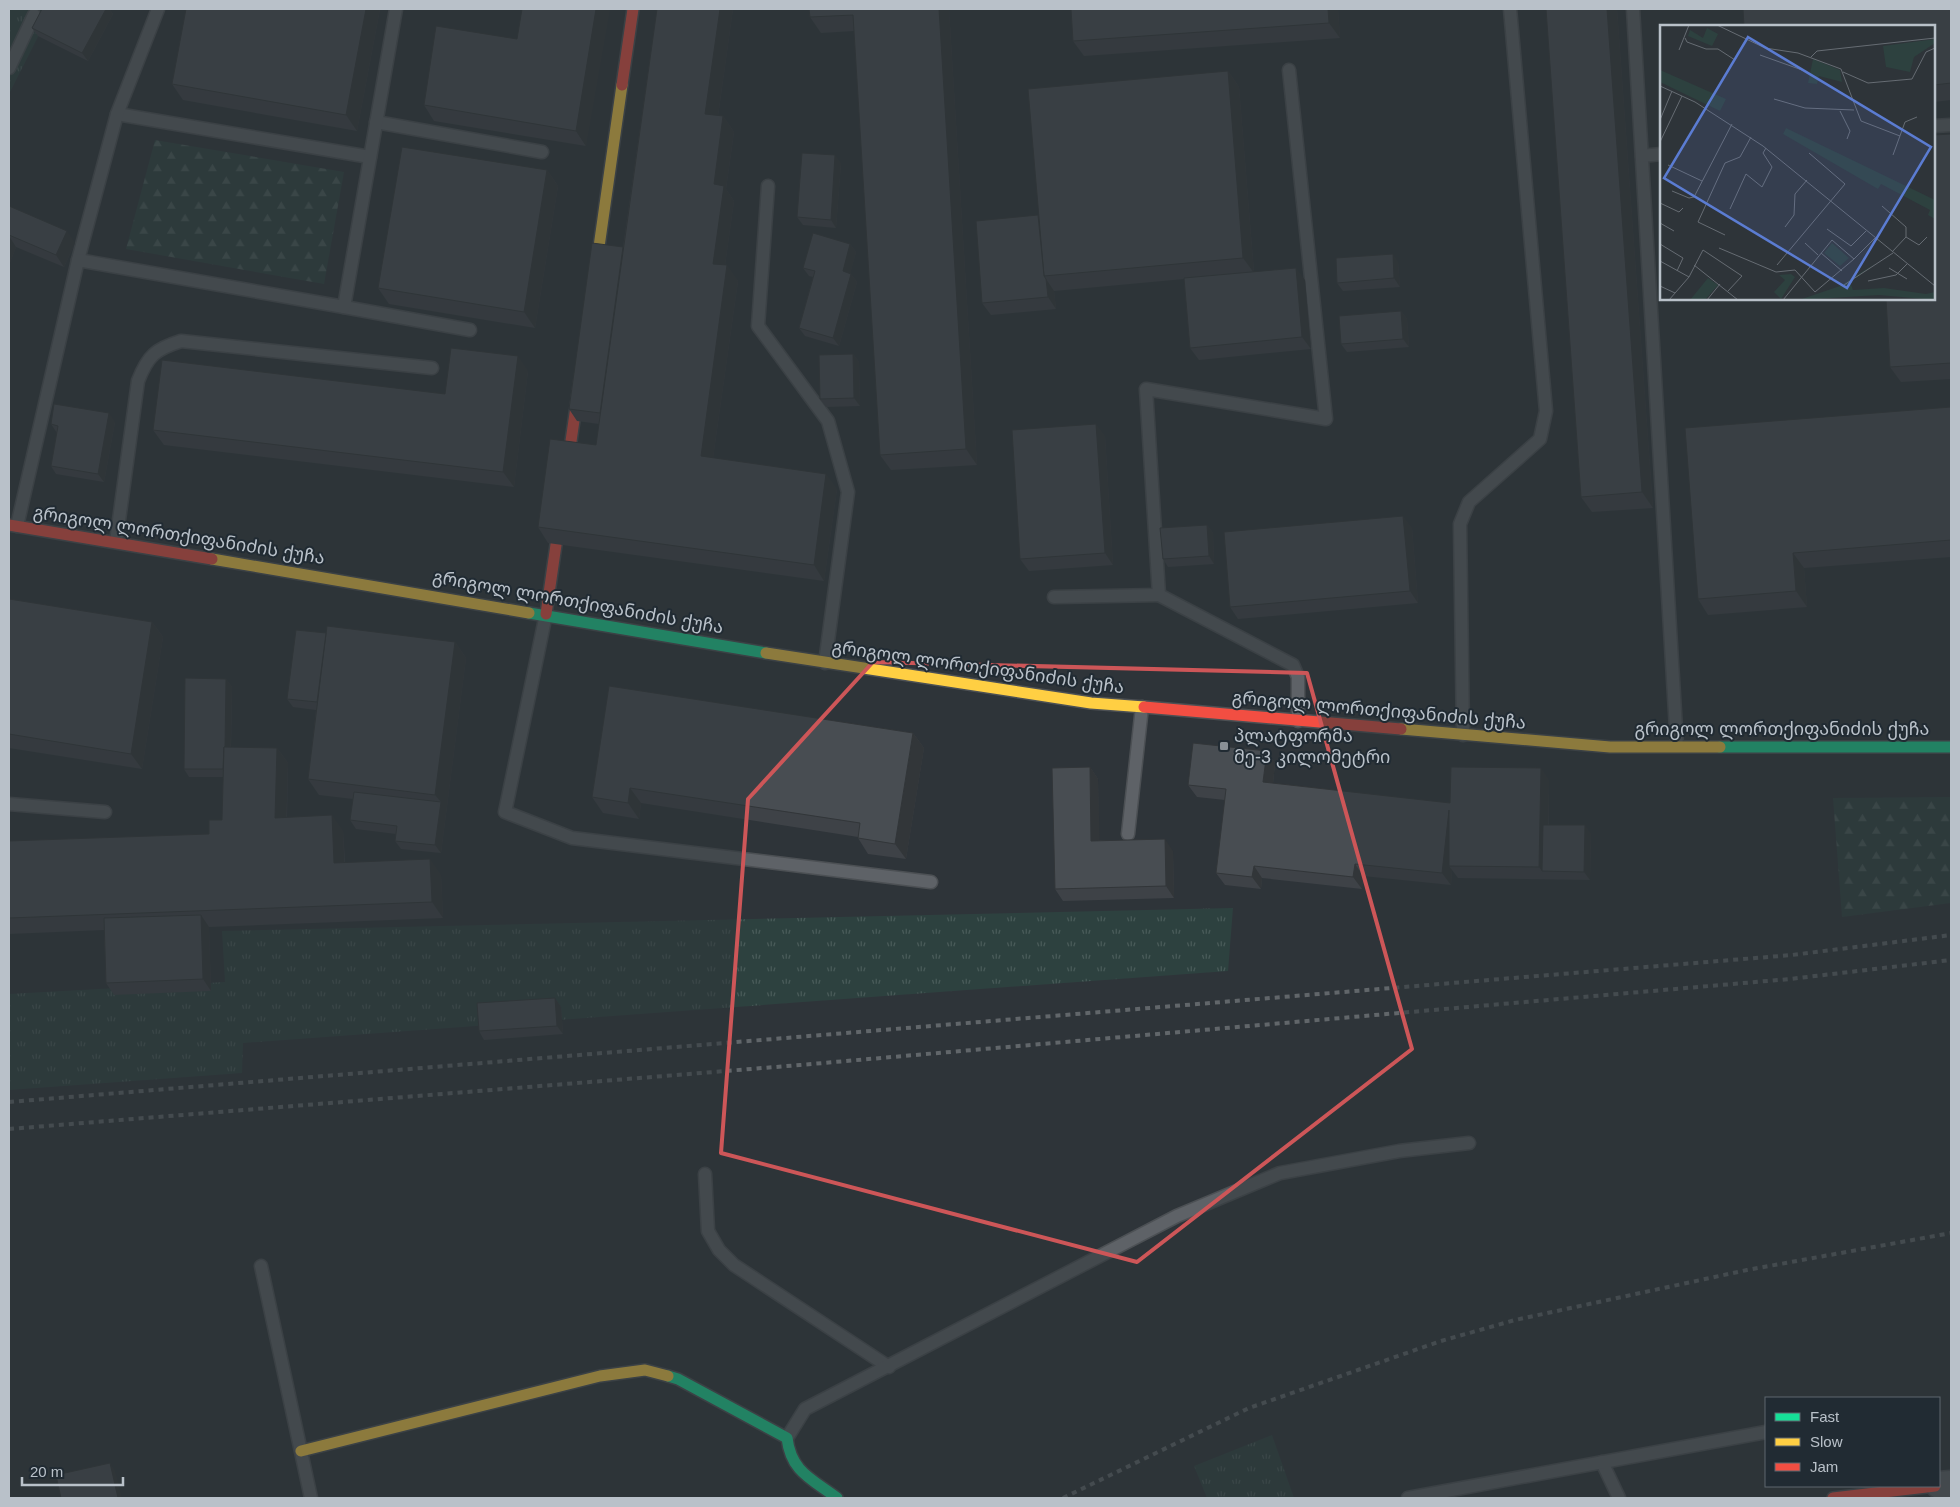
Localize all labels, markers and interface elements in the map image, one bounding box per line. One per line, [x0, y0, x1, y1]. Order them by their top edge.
inset map [1660, 25, 1935, 300]
street label: გრიგოლ ლორთქიფანიძის ქუჩა [32, 502, 326, 569]
street label: გრიგოლ ლორთქიფანიძის ქუჩა [431, 567, 725, 638]
street label: გრიგოლ ლორთქიფანიძის ქუჩა [830, 637, 1125, 698]
street label: გრიგოლ ლორთქიფანიძის ქუჩა [1231, 687, 1527, 734]
street label: გრიგოლ ლორთქიფანიძის ქუჩა [1635, 719, 1929, 740]
place label: პლატფორმა მე-3 კილომეტრი [1234, 726, 1390, 768]
marker: პლატფორმა მე-3 კილომეტრი [1218, 740, 1230, 752]
legend [1765, 1397, 1940, 1487]
text: Fast [1810, 1408, 1840, 1425]
text: Slow [1810, 1433, 1843, 1450]
scale bar [22, 1454, 124, 1486]
text: Jam [1810, 1458, 1838, 1475]
text: 20 m [30, 1463, 63, 1480]

